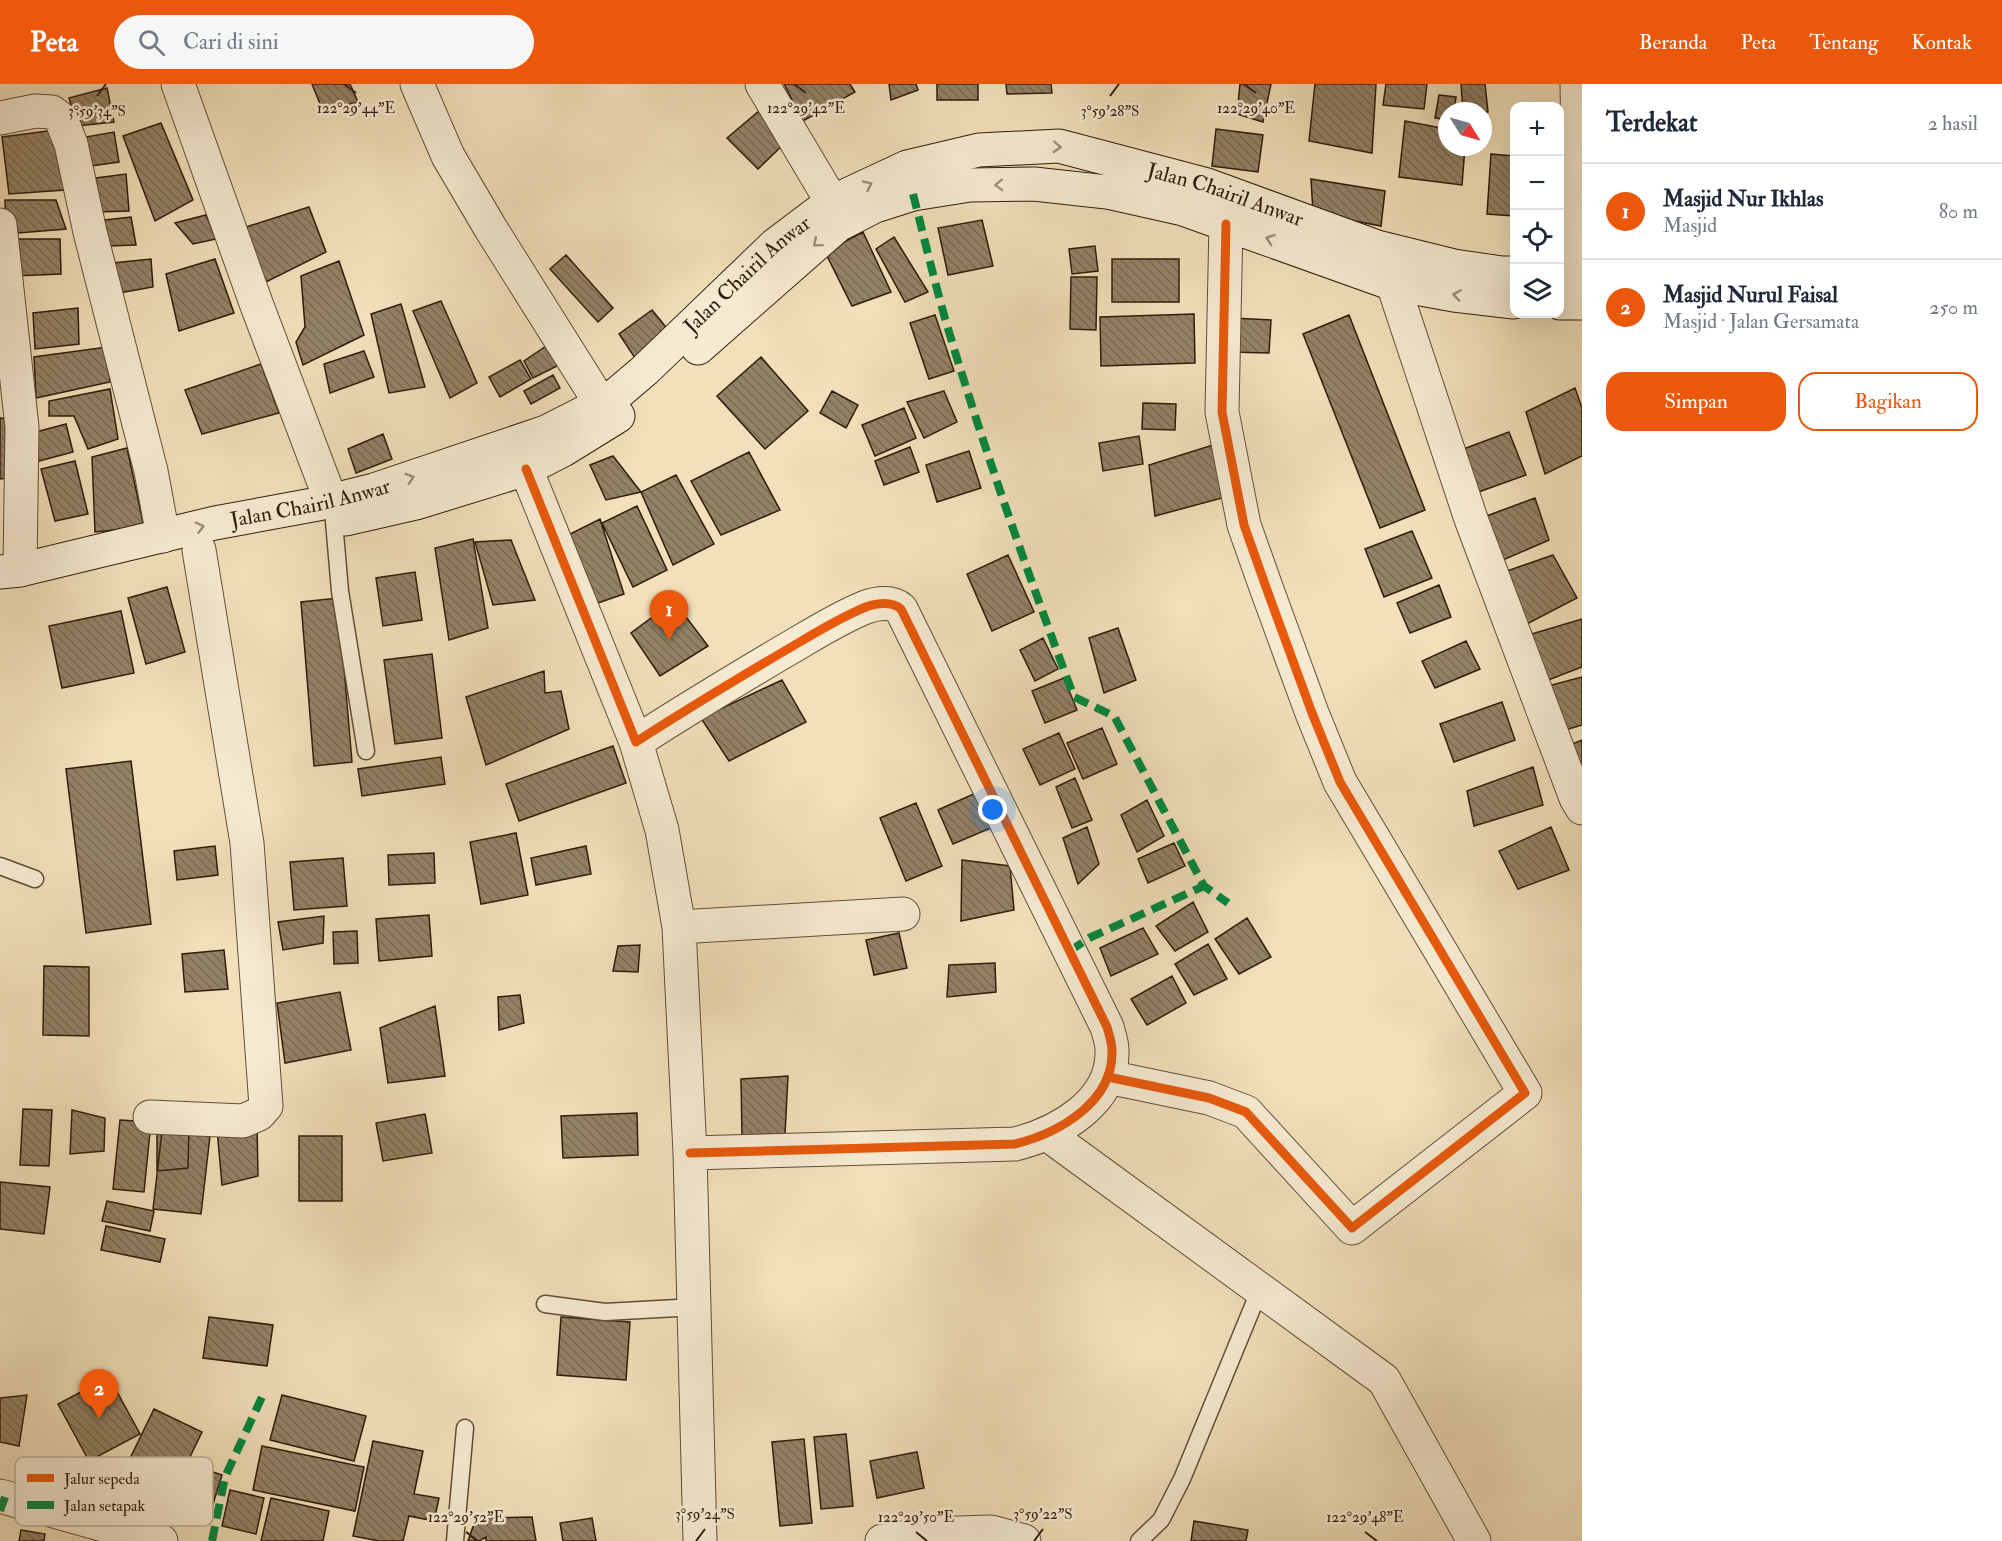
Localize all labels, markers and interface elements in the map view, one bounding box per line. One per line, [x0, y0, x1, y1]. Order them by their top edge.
search box [114, 15, 534, 69]
text: Peta [30, 25, 78, 60]
icon: search [135, 26, 168, 59]
text: Cari di sini [183, 28, 279, 56]
text: Beranda [1639, 29, 1707, 56]
text: Peta [1740, 29, 1776, 56]
text: Tentang [1809, 29, 1878, 56]
text: Kontak [1911, 29, 1972, 56]
text: 122°29'44"E [317, 99, 395, 118]
text: 122°29'42"E [767, 99, 845, 118]
text: 122°29'40"E [1217, 99, 1295, 118]
text: 3°59'34"S [68, 102, 126, 121]
text: 3°59'28"S [1081, 102, 1139, 121]
north arrow [1438, 102, 1492, 156]
map controls [1510, 102, 1564, 318]
button: + [1510, 102, 1564, 156]
text: Terdekat [1606, 107, 1697, 139]
text: 2 hasil [1928, 111, 1978, 136]
one-way arrow [1053, 141, 1062, 154]
button: − [1510, 156, 1564, 210]
street label: Jalan Chairil Anwar [1143, 157, 1307, 233]
one-way arrow [994, 178, 1003, 191]
one-way arrow [861, 180, 872, 192]
text: Masjid Nur Ikhlas [1663, 185, 1824, 213]
text: 1 [1622, 199, 1629, 224]
text: 80 m [1939, 199, 1978, 224]
street label: Jalan Chairil Anwar [677, 210, 816, 340]
button: locate [1510, 210, 1564, 264]
text: Masjid [1663, 213, 1717, 238]
one-way arrow [1265, 234, 1276, 247]
one-way arrow [813, 235, 824, 246]
button: layers [1510, 264, 1564, 318]
text: Masjid Nurul Faisal [1663, 281, 1838, 309]
one-way arrow [1452, 289, 1462, 302]
text: 2 [1620, 295, 1631, 320]
text: 250 m [1929, 295, 1978, 320]
text: Masjid · Jalan Gersamata [1663, 309, 1859, 334]
button: Simpan [1606, 372, 1786, 431]
button: Bagikan [1798, 372, 1978, 431]
street label: Jalan Chairil Anwar [227, 472, 394, 534]
one-way arrow [404, 473, 415, 485]
one-way arrow [195, 521, 205, 534]
pin: 1 [650, 590, 688, 640]
your location [978, 795, 1007, 824]
pin: 2 [80, 1370, 118, 1419]
legend [15, 1457, 213, 1526]
text: Jalur sepeda [63, 1469, 140, 1490]
text: Jalan setapak [63, 1496, 146, 1517]
text: 3°59'24"S [675, 1505, 735, 1524]
text: 3°59'22"S [1013, 1505, 1073, 1524]
text: 122°29'52"E [428, 1508, 504, 1527]
text: 122°29'50"E [878, 1508, 954, 1527]
text: 122°29'48"E [1326, 1508, 1404, 1527]

